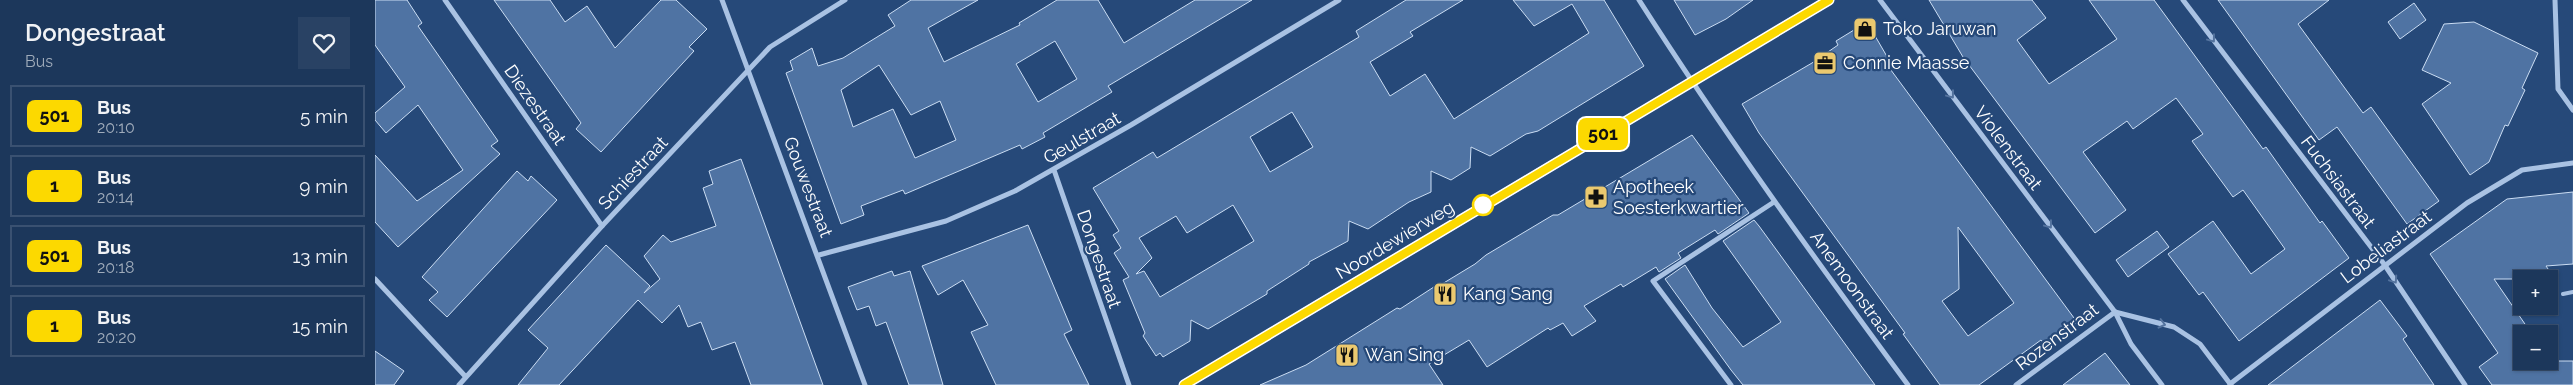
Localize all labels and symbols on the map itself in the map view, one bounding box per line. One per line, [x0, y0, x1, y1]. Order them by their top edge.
shop icon: Toko Jaruwan [1852, 16, 1878, 42]
place label: Toko Jaruwan [1883, 18, 1997, 39]
one-way arrow [2207, 33, 2215, 42]
office icon: Connie Maasse [1812, 50, 1838, 76]
place label: Connie Maasse [1843, 52, 1970, 73]
street label: Diezestraat [500, 61, 571, 149]
one-way arrow [1945, 89, 1954, 99]
street label: Violenstraat [1970, 102, 2047, 194]
street label: Geulstraat [1039, 107, 1124, 168]
line badge: 501 [1574, 118, 1632, 150]
street label: Fuchsiastraat [2297, 131, 2380, 232]
street label: Schiestraat [593, 132, 672, 214]
street label: Gouwestraat [780, 134, 837, 240]
place label: Apotheek Soesterkwartier [1613, 176, 1744, 218]
pharmacy icon: Apotheek Soesterkwartier [1583, 184, 1609, 210]
unlabelled marker [1472, 194, 1494, 216]
street label: Noordewierweg [1332, 196, 1458, 283]
street label: Lobeliastraat [2336, 206, 2435, 287]
street label: Dongestraat [1073, 207, 1126, 311]
one-way arrow [2043, 219, 2052, 229]
street label: Anemoonstraat [1806, 227, 1899, 343]
one-way arrow [2388, 275, 2397, 284]
restaurant icon: Kang Sang [1432, 281, 1458, 307]
place label: Kang Sang [1463, 283, 1553, 304]
street label: Rozenstraat [2011, 299, 2102, 375]
one-way arrow [2157, 318, 2166, 329]
restaurant icon: Wan Sing [1334, 342, 1360, 368]
place label: Wan Sing [1365, 344, 1444, 365]

